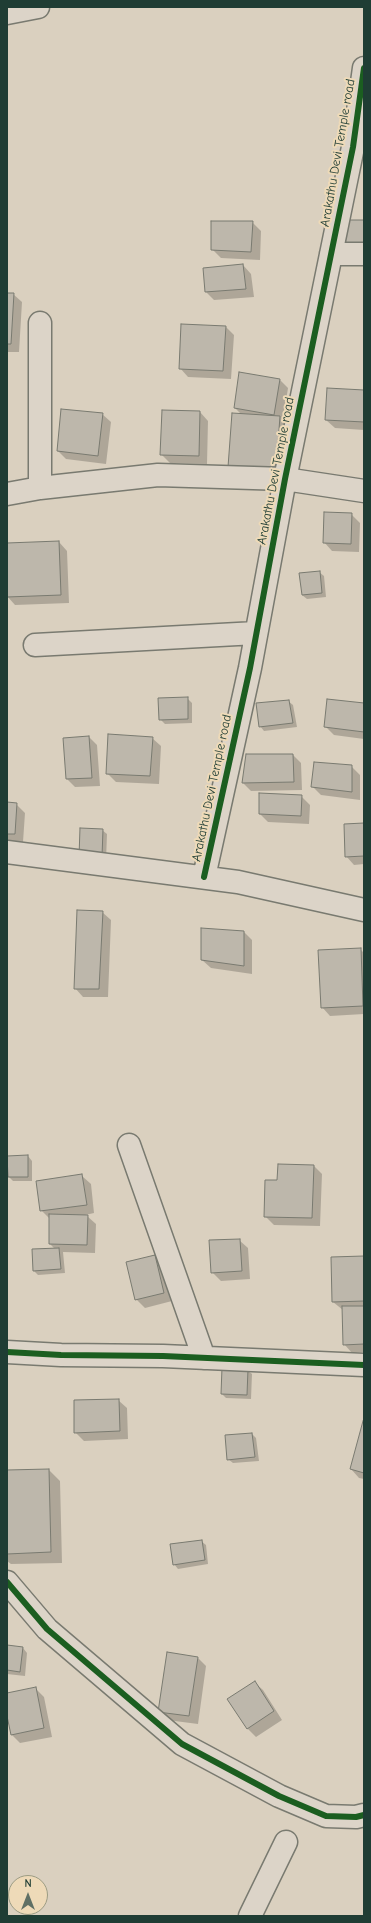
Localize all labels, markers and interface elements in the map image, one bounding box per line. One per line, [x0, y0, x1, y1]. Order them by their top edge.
street label: Arakathu Devi Temple road [317, 78, 359, 228]
street label: Arakathu Devi Temple road [254, 396, 298, 546]
street label: Arakathu Devi Temple road [189, 713, 235, 863]
north arrow [8, 1875, 48, 1915]
text: N [24, 1877, 32, 1890]

